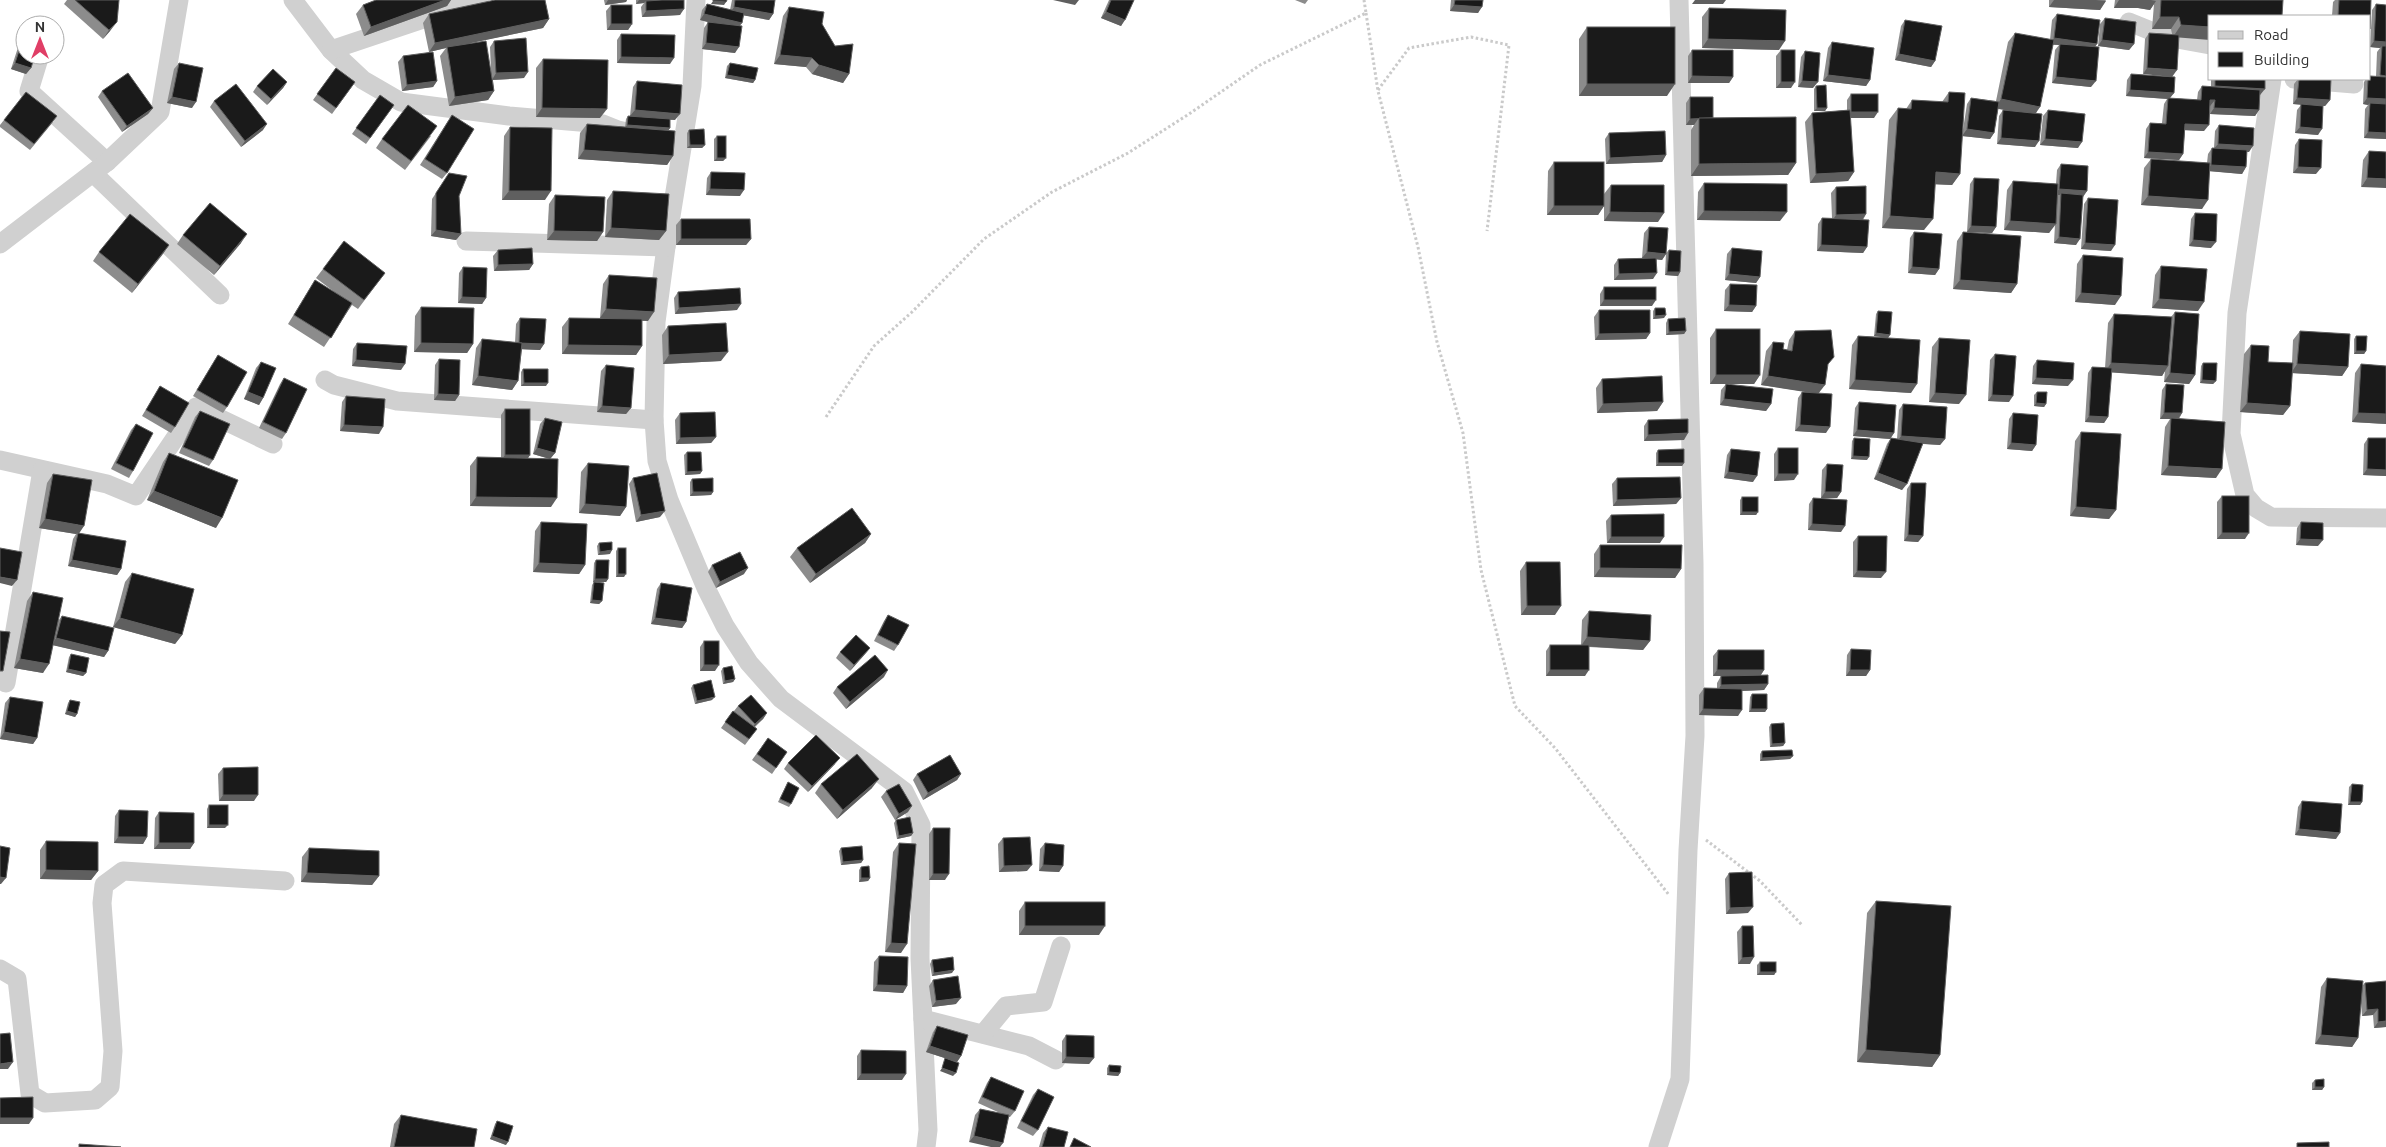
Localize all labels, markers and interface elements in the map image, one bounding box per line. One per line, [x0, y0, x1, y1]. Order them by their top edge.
north arrow [15, 15, 65, 65]
legend [2208, 15, 2371, 80]
text: N [35, 19, 45, 35]
text: Road [2254, 26, 2289, 43]
text: Building [2254, 51, 2309, 68]

